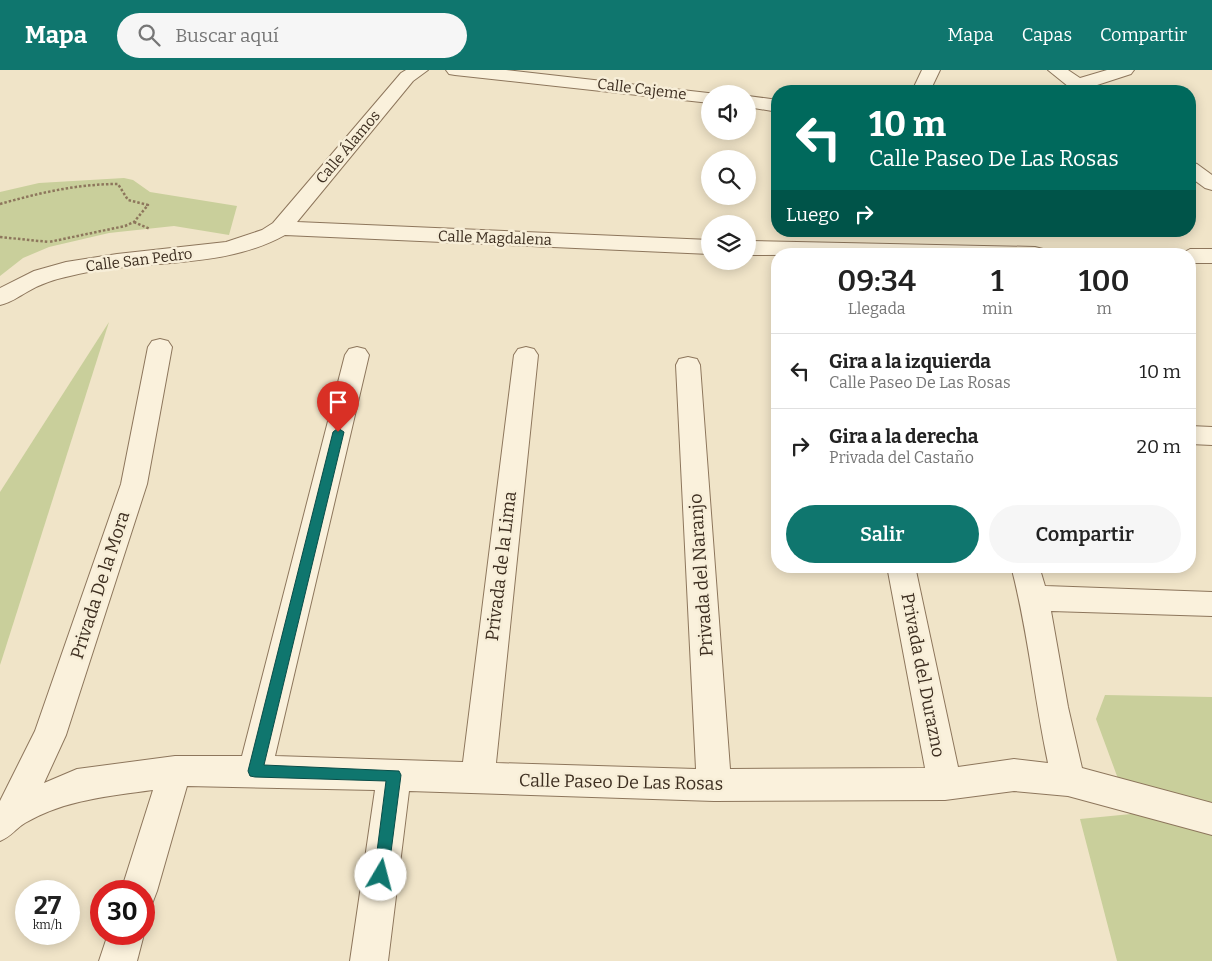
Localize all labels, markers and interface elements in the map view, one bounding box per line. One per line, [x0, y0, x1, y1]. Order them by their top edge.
search box [117, 13, 467, 58]
text: Mapa [25, 21, 87, 49]
icon: search [135, 21, 163, 49]
text: Buscar aquí [175, 24, 279, 47]
text: Mapa [948, 24, 994, 46]
text: Capas [1022, 24, 1072, 46]
text: Compartir [1100, 24, 1187, 46]
street label: Calle Cajeme [596, 75, 688, 103]
map controls [701, 85, 756, 270]
button: sound [701, 85, 756, 140]
text: 10 m [869, 103, 946, 145]
icon: left [786, 105, 851, 170]
street label: Calle Álamos [312, 107, 384, 187]
text: Calle Paseo De Las Rosas [869, 145, 1119, 172]
button: search [701, 150, 756, 205]
icon: right [850, 200, 878, 228]
text: Luego [786, 203, 840, 226]
button: layers [701, 215, 756, 270]
street label: Calle Magdalena [438, 227, 552, 249]
street label: Calle San Pedro [85, 245, 193, 275]
text: 09:34 [837, 263, 916, 299]
text: 1 [991, 263, 1004, 299]
text: 100 [1079, 263, 1130, 299]
text: Llegada [848, 299, 906, 318]
text: min [982, 299, 1013, 318]
text: m [1097, 299, 1112, 318]
text: Gira a la izquierda [829, 350, 991, 373]
icon: left [786, 357, 814, 385]
text: 10 m [1139, 360, 1181, 383]
text: Calle Paseo De Las Rosas [829, 373, 1011, 392]
pin [317, 381, 359, 432]
icon: arrive [324, 388, 352, 416]
text: Gira a la derecha [829, 425, 978, 448]
icon: right [786, 432, 814, 460]
text: 20 m [1137, 435, 1181, 458]
text: Privada del Castaño [829, 448, 974, 467]
street label: Privada de la Lima [481, 490, 521, 642]
street label: Privada del Naranjo [684, 493, 718, 657]
button: Salir [786, 505, 979, 563]
button: Compartir [989, 505, 1181, 563]
street label: Privada De la Mora [66, 508, 134, 662]
street label: Privada del Durazno [896, 591, 950, 759]
street label: Calle Paseo De Las Rosas [519, 769, 723, 795]
position arrow [354, 848, 406, 900]
speed limit sign: 30 [90, 880, 155, 945]
text: 27 [34, 891, 61, 921]
text: km/h [33, 918, 62, 932]

